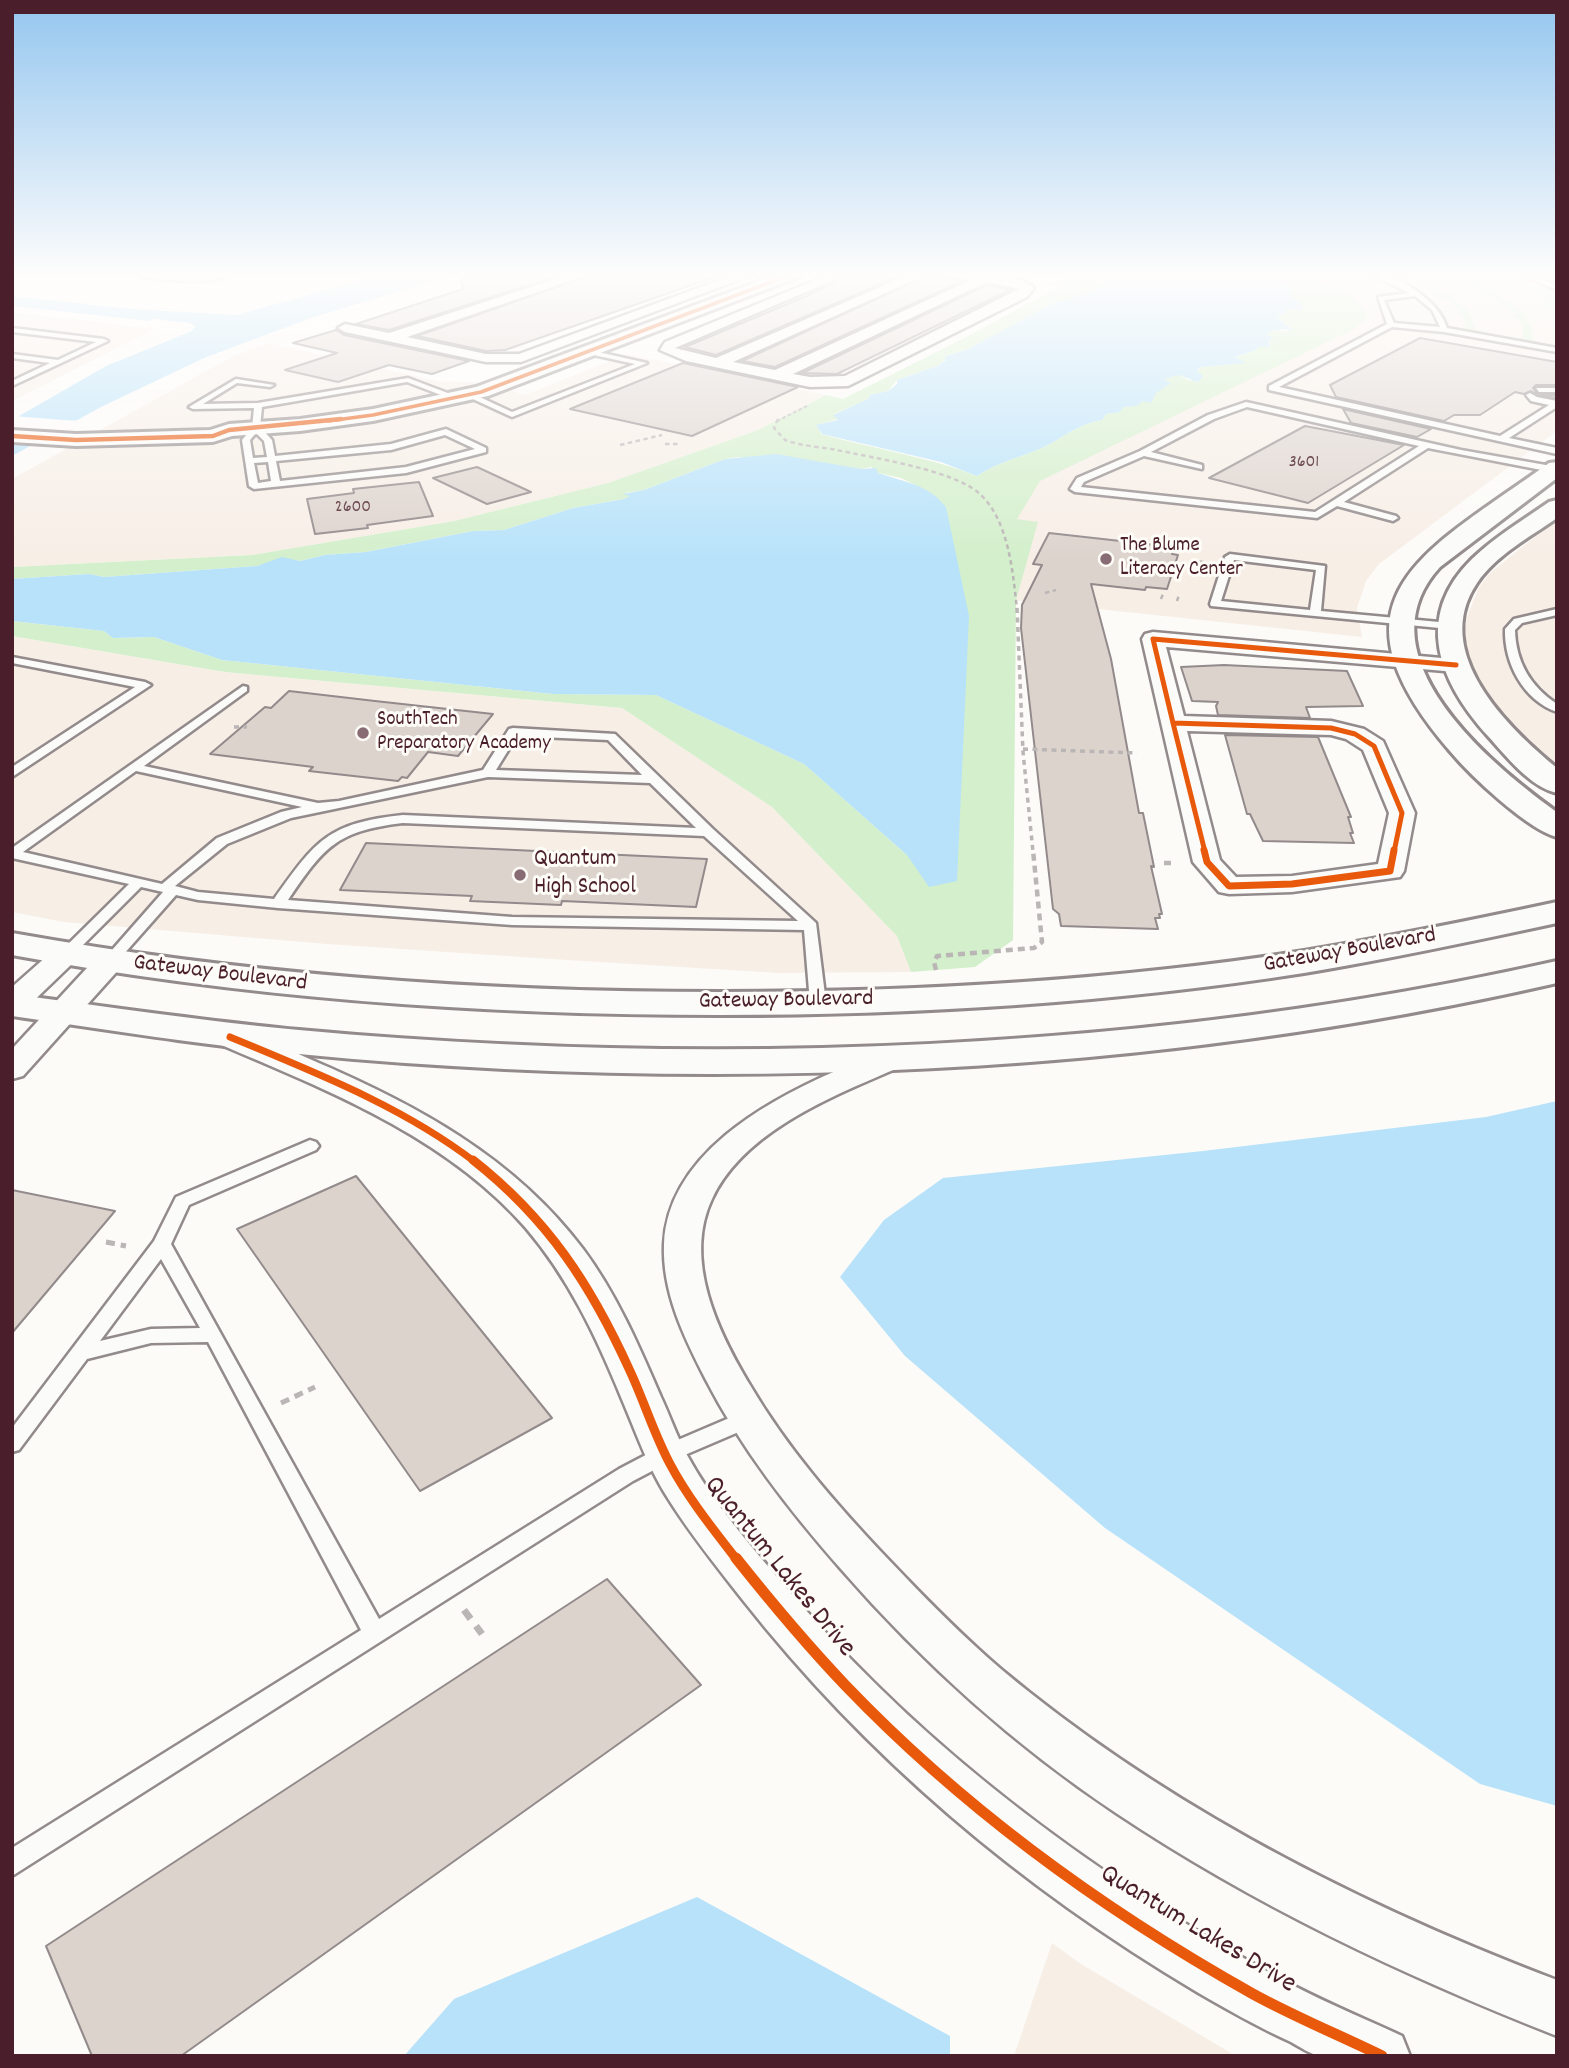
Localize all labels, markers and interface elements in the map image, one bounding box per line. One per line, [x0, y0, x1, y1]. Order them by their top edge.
house number: 3601 [1289, 453, 1319, 475]
house number: 2600 [335, 498, 371, 520]
place label: The Blume Literacy Center [1120, 534, 1243, 584]
marker: The Blume Literacy Center [1098, 551, 1114, 567]
place label: SouthTech Preparatory Academy [377, 708, 551, 758]
marker: SouthTech Preparatory Academy [355, 725, 371, 741]
place label: Quantum High School [534, 847, 636, 903]
marker: Quantum High School [512, 867, 528, 883]
street label: Gateway Boulevard [1261, 923, 1439, 981]
street label: Gateway Boulevard [131, 950, 309, 1000]
street label: Gateway Boulevard [698, 986, 874, 1018]
street label: Quantum Lakes Drive [695, 1471, 861, 1665]
street label: Quantum Lakes Drive [1093, 1859, 1301, 2003]

